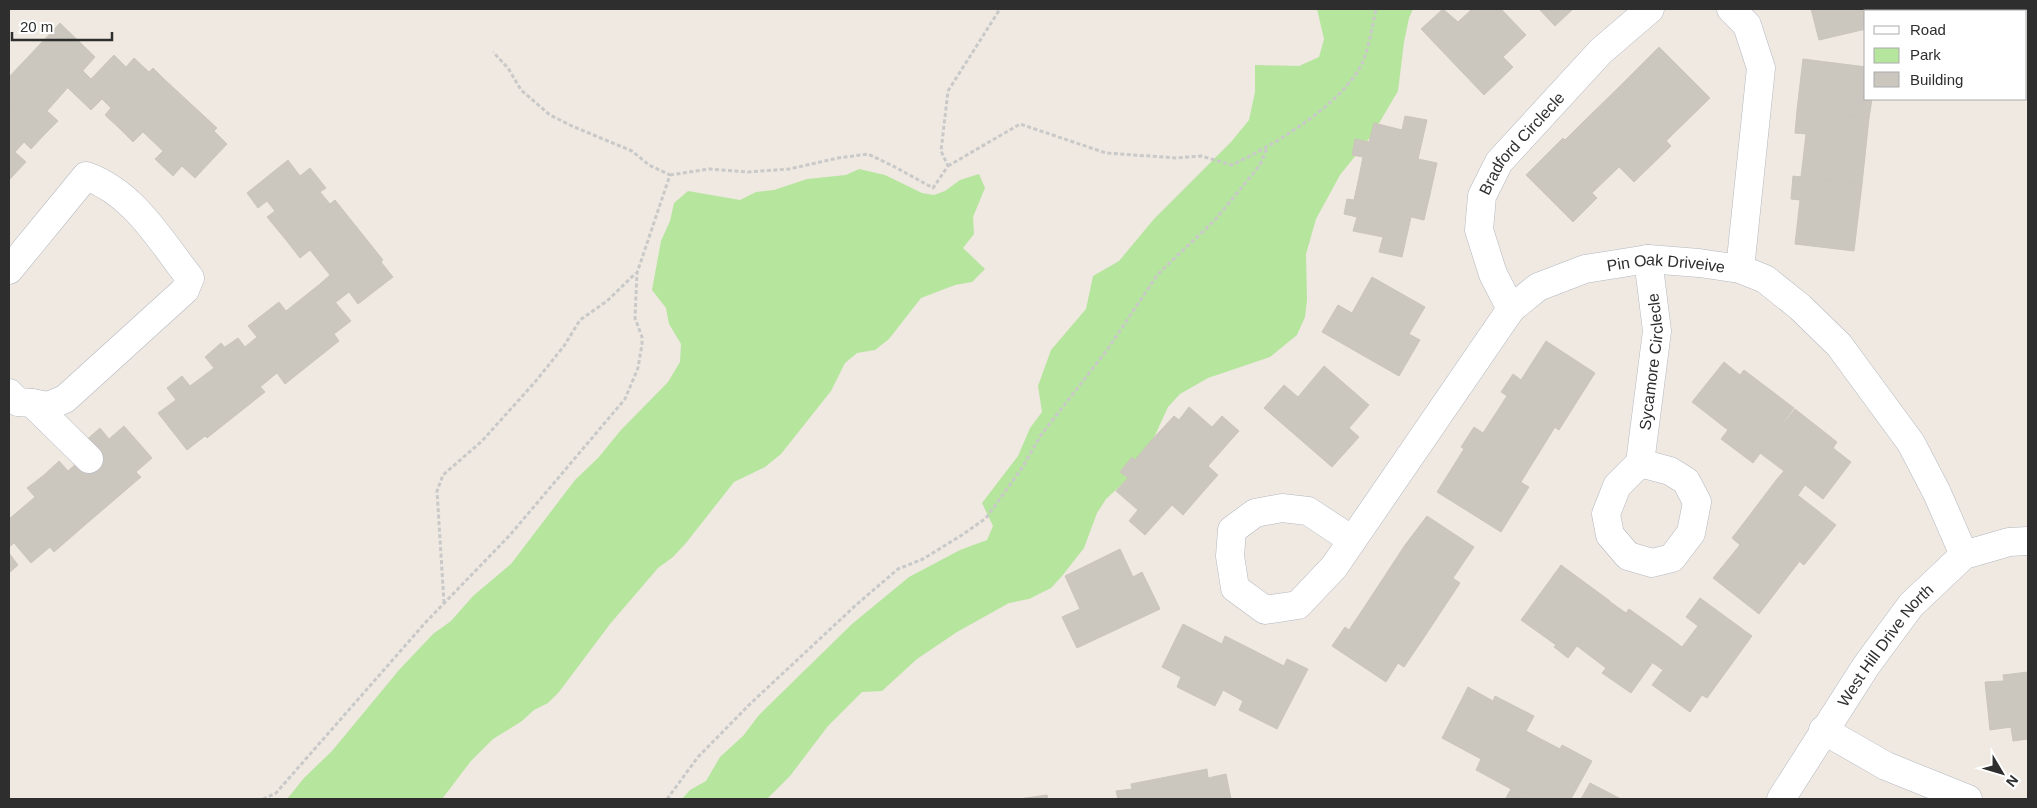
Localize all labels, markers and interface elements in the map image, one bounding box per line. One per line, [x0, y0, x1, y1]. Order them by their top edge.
scale bar [12, 10, 112, 42]
legend [1864, 10, 2027, 100]
text: 20 m [20, 18, 53, 35]
text: Road [1910, 21, 1946, 38]
text: Park [1910, 46, 1941, 63]
text: Building [1910, 71, 1963, 88]
street label: Bradford Circlecle [1476, 88, 1568, 197]
street label: Pin Oak Driveive [1605, 250, 1726, 275]
street label: Sycamore Circlecle [1636, 292, 1666, 431]
street label: West Hill Drive North [1834, 581, 1936, 709]
north arrow [1977, 748, 2027, 798]
text: N [2003, 772, 2022, 790]

